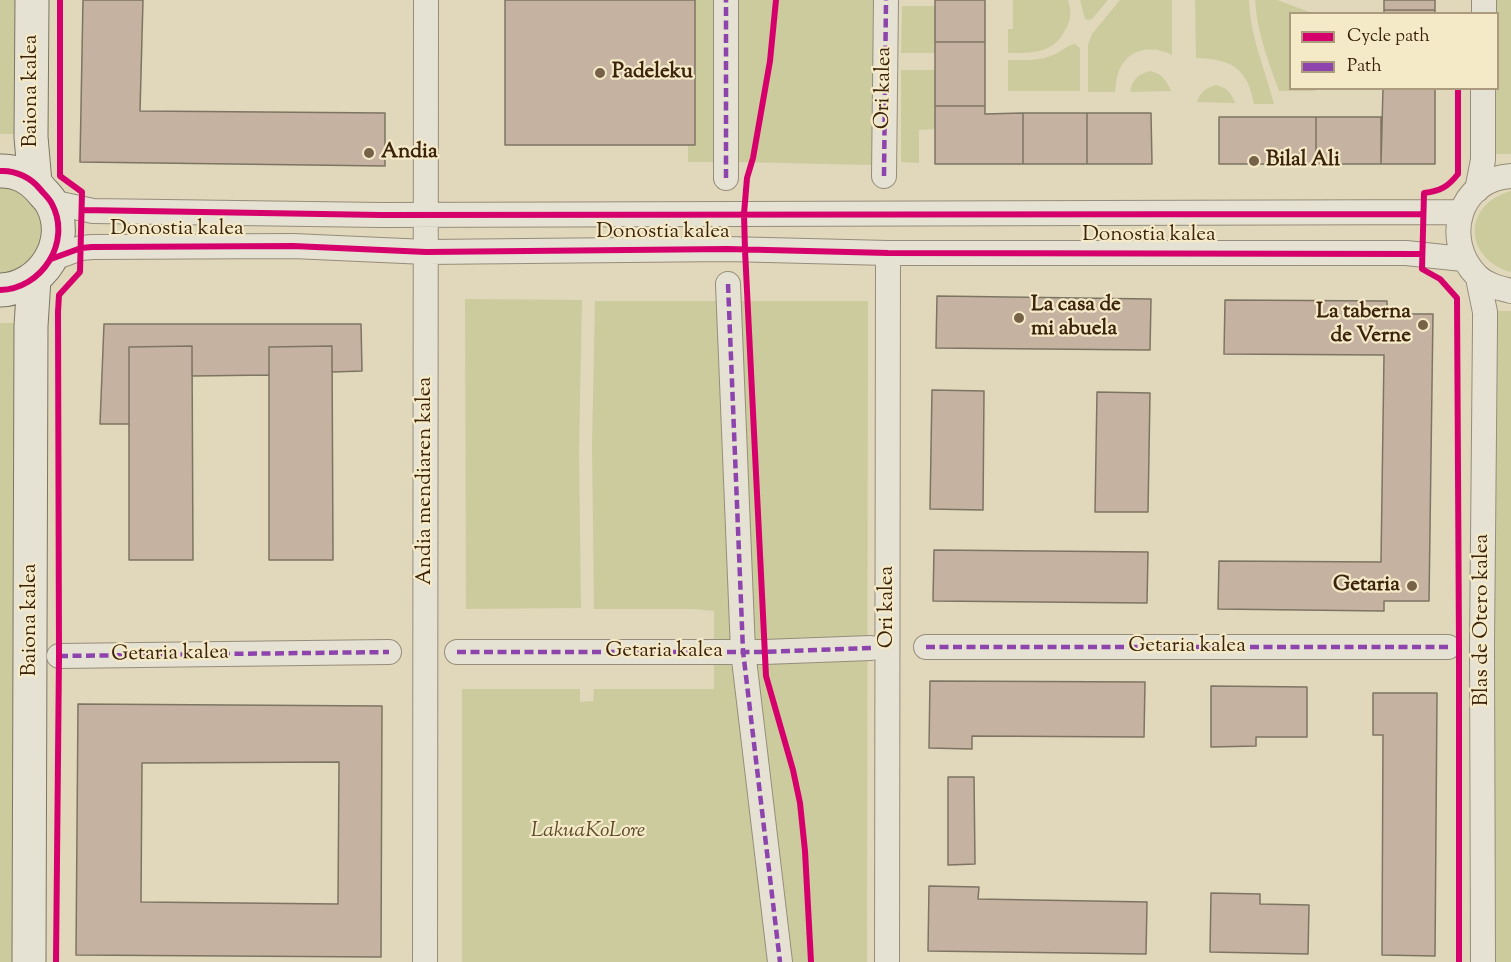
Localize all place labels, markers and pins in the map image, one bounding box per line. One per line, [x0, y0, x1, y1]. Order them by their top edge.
place label: Padeleku [612, 60, 693, 86]
marker: Padeleku [593, 66, 607, 80]
place label: Andia [381, 140, 438, 166]
marker: Andia [362, 146, 376, 160]
place label: Bilal Ali [1266, 148, 1340, 174]
marker: Bilal Ali [1247, 154, 1261, 168]
place label: La casa de mi abuela [1031, 293, 1121, 343]
place label: La taberna de Verne [1316, 300, 1411, 350]
marker: La casa de mi abuela [1012, 311, 1026, 325]
marker: La taberna de Verne [1416, 318, 1430, 332]
place label: Getaria [1333, 573, 1400, 599]
marker: Getaria [1405, 579, 1419, 593]

